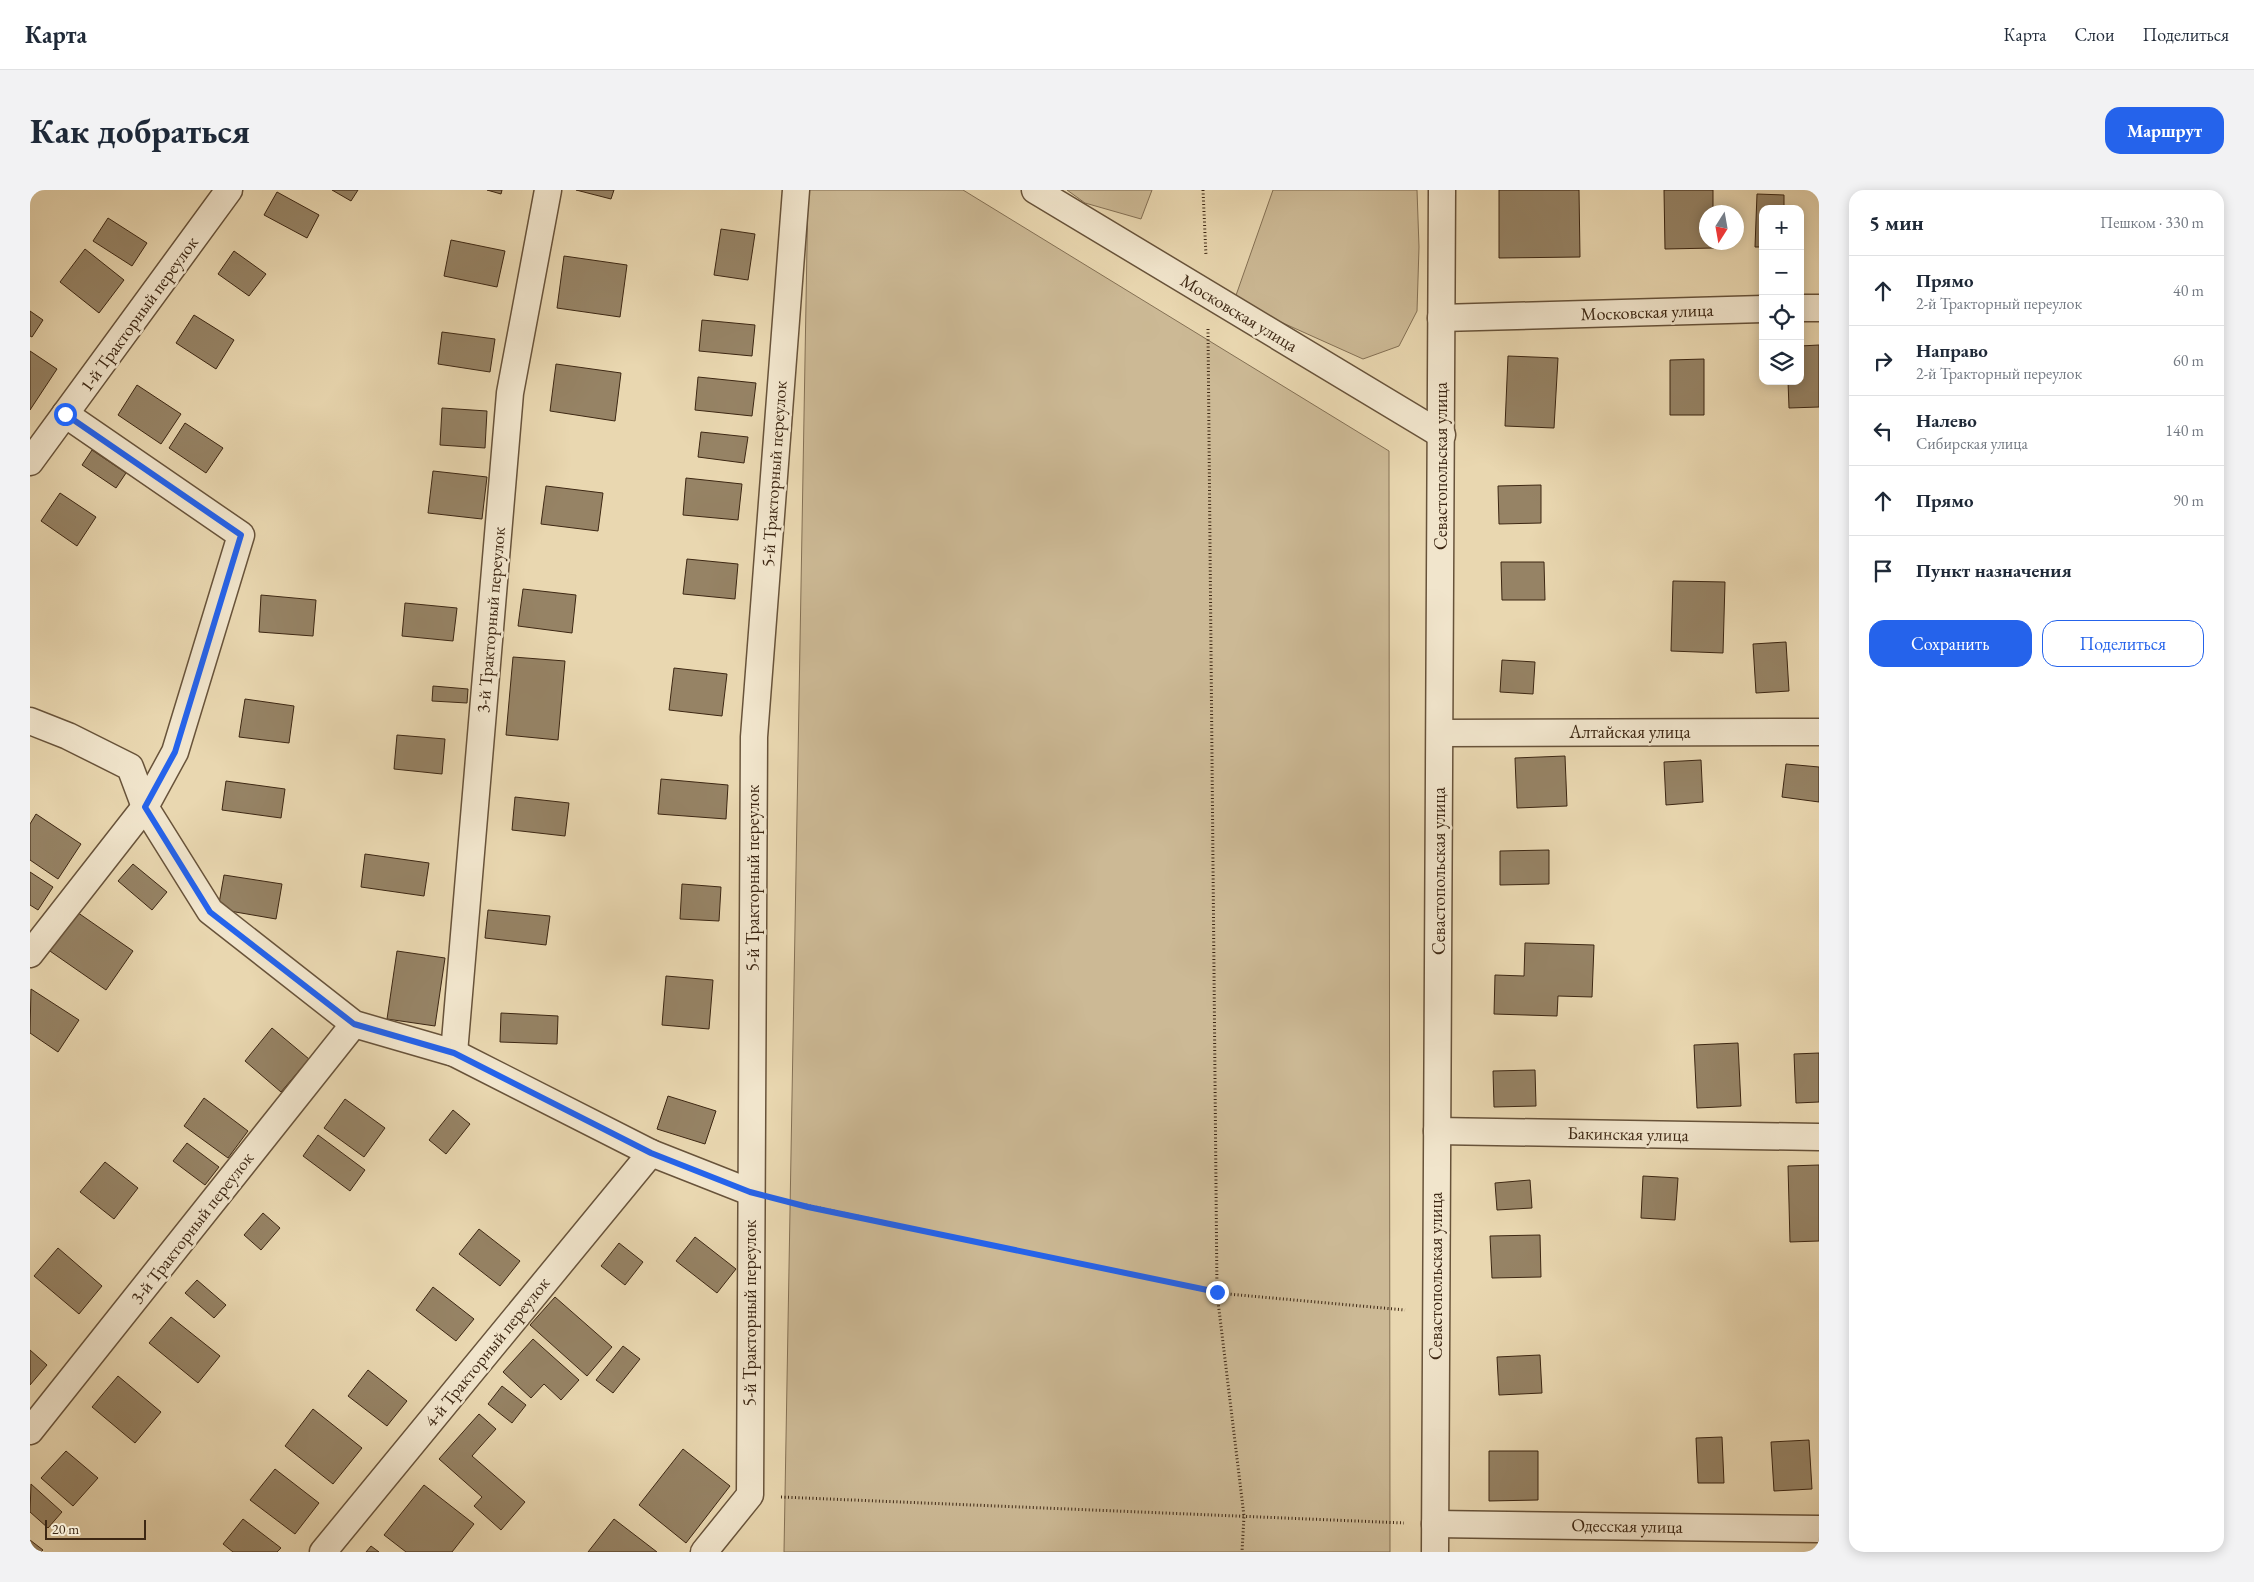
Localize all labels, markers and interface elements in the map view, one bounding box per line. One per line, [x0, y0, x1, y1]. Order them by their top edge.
text: Карта [25, 19, 87, 50]
text: Карта [2004, 23, 2047, 46]
text: Слои [2075, 23, 2114, 46]
text: Поделиться [2142, 23, 2229, 46]
button: Маршрут [2105, 107, 2224, 154]
text: Как добраться [30, 108, 250, 153]
north arrow [1699, 205, 1744, 250]
map controls [1759, 205, 1804, 385]
button: + [1759, 205, 1804, 250]
text: 5 мин [1869, 209, 1924, 236]
text: Пешком · 330 m [2100, 212, 2204, 233]
street label: 1-й Тракторный переулок [74, 231, 203, 396]
button: − [1759, 250, 1804, 295]
text: Прямо [1916, 268, 1974, 293]
street label: Московская улица [1176, 269, 1303, 357]
icon: ahead [1869, 277, 1897, 305]
text: 40 m [2173, 280, 2204, 301]
text: 2-й Тракторный переулок [1916, 293, 2082, 314]
button: locate [1759, 295, 1804, 340]
street label: Московская улица [1580, 298, 1715, 325]
text: Направо [1916, 338, 1988, 363]
button: layers [1759, 340, 1804, 385]
icon: right [1869, 347, 1897, 375]
text: 60 m [2173, 350, 2204, 371]
text: 2-й Тракторный переулок [1916, 363, 2082, 384]
street label: 5-й Тракторный переулок [756, 380, 792, 568]
street label: Севастопольская улица [1429, 381, 1452, 550]
route start [54, 403, 77, 426]
text: Налево [1916, 408, 1977, 433]
icon: left [1869, 417, 1897, 445]
text: 140 m [2165, 420, 2204, 441]
text: Сибирская улица [1916, 433, 2028, 454]
icon: ahead [1869, 487, 1897, 515]
text: Прямо [1916, 488, 1974, 513]
text: 90 m [2173, 490, 2204, 511]
street label: 3-й Тракторный переулок [471, 525, 510, 714]
icon: arrive [1869, 557, 1897, 585]
text: Пункт назначения [1916, 558, 2072, 583]
button: Сохранить [1869, 620, 2032, 667]
button: Поделиться [2042, 620, 2204, 667]
street label: Алтайская улица [1568, 720, 1692, 743]
street label: 5-й Тракторный переулок [741, 784, 764, 971]
street label: Севастопольская улица [1427, 786, 1450, 955]
street label: Бакинская улица [1567, 1121, 1690, 1146]
street label: 3-й Тракторный переулок [125, 1147, 258, 1308]
street label: Севастопольская улица [1424, 1191, 1447, 1360]
street label: 5-й Тракторный переулок [738, 1219, 761, 1406]
street label: 4-й Тракторный переулок [419, 1272, 555, 1432]
route end [1206, 1281, 1229, 1304]
street label: Одесская улица [1571, 1513, 1684, 1538]
scale bar [45, 1517, 146, 1540]
text: 20 m [52, 1520, 79, 1538]

